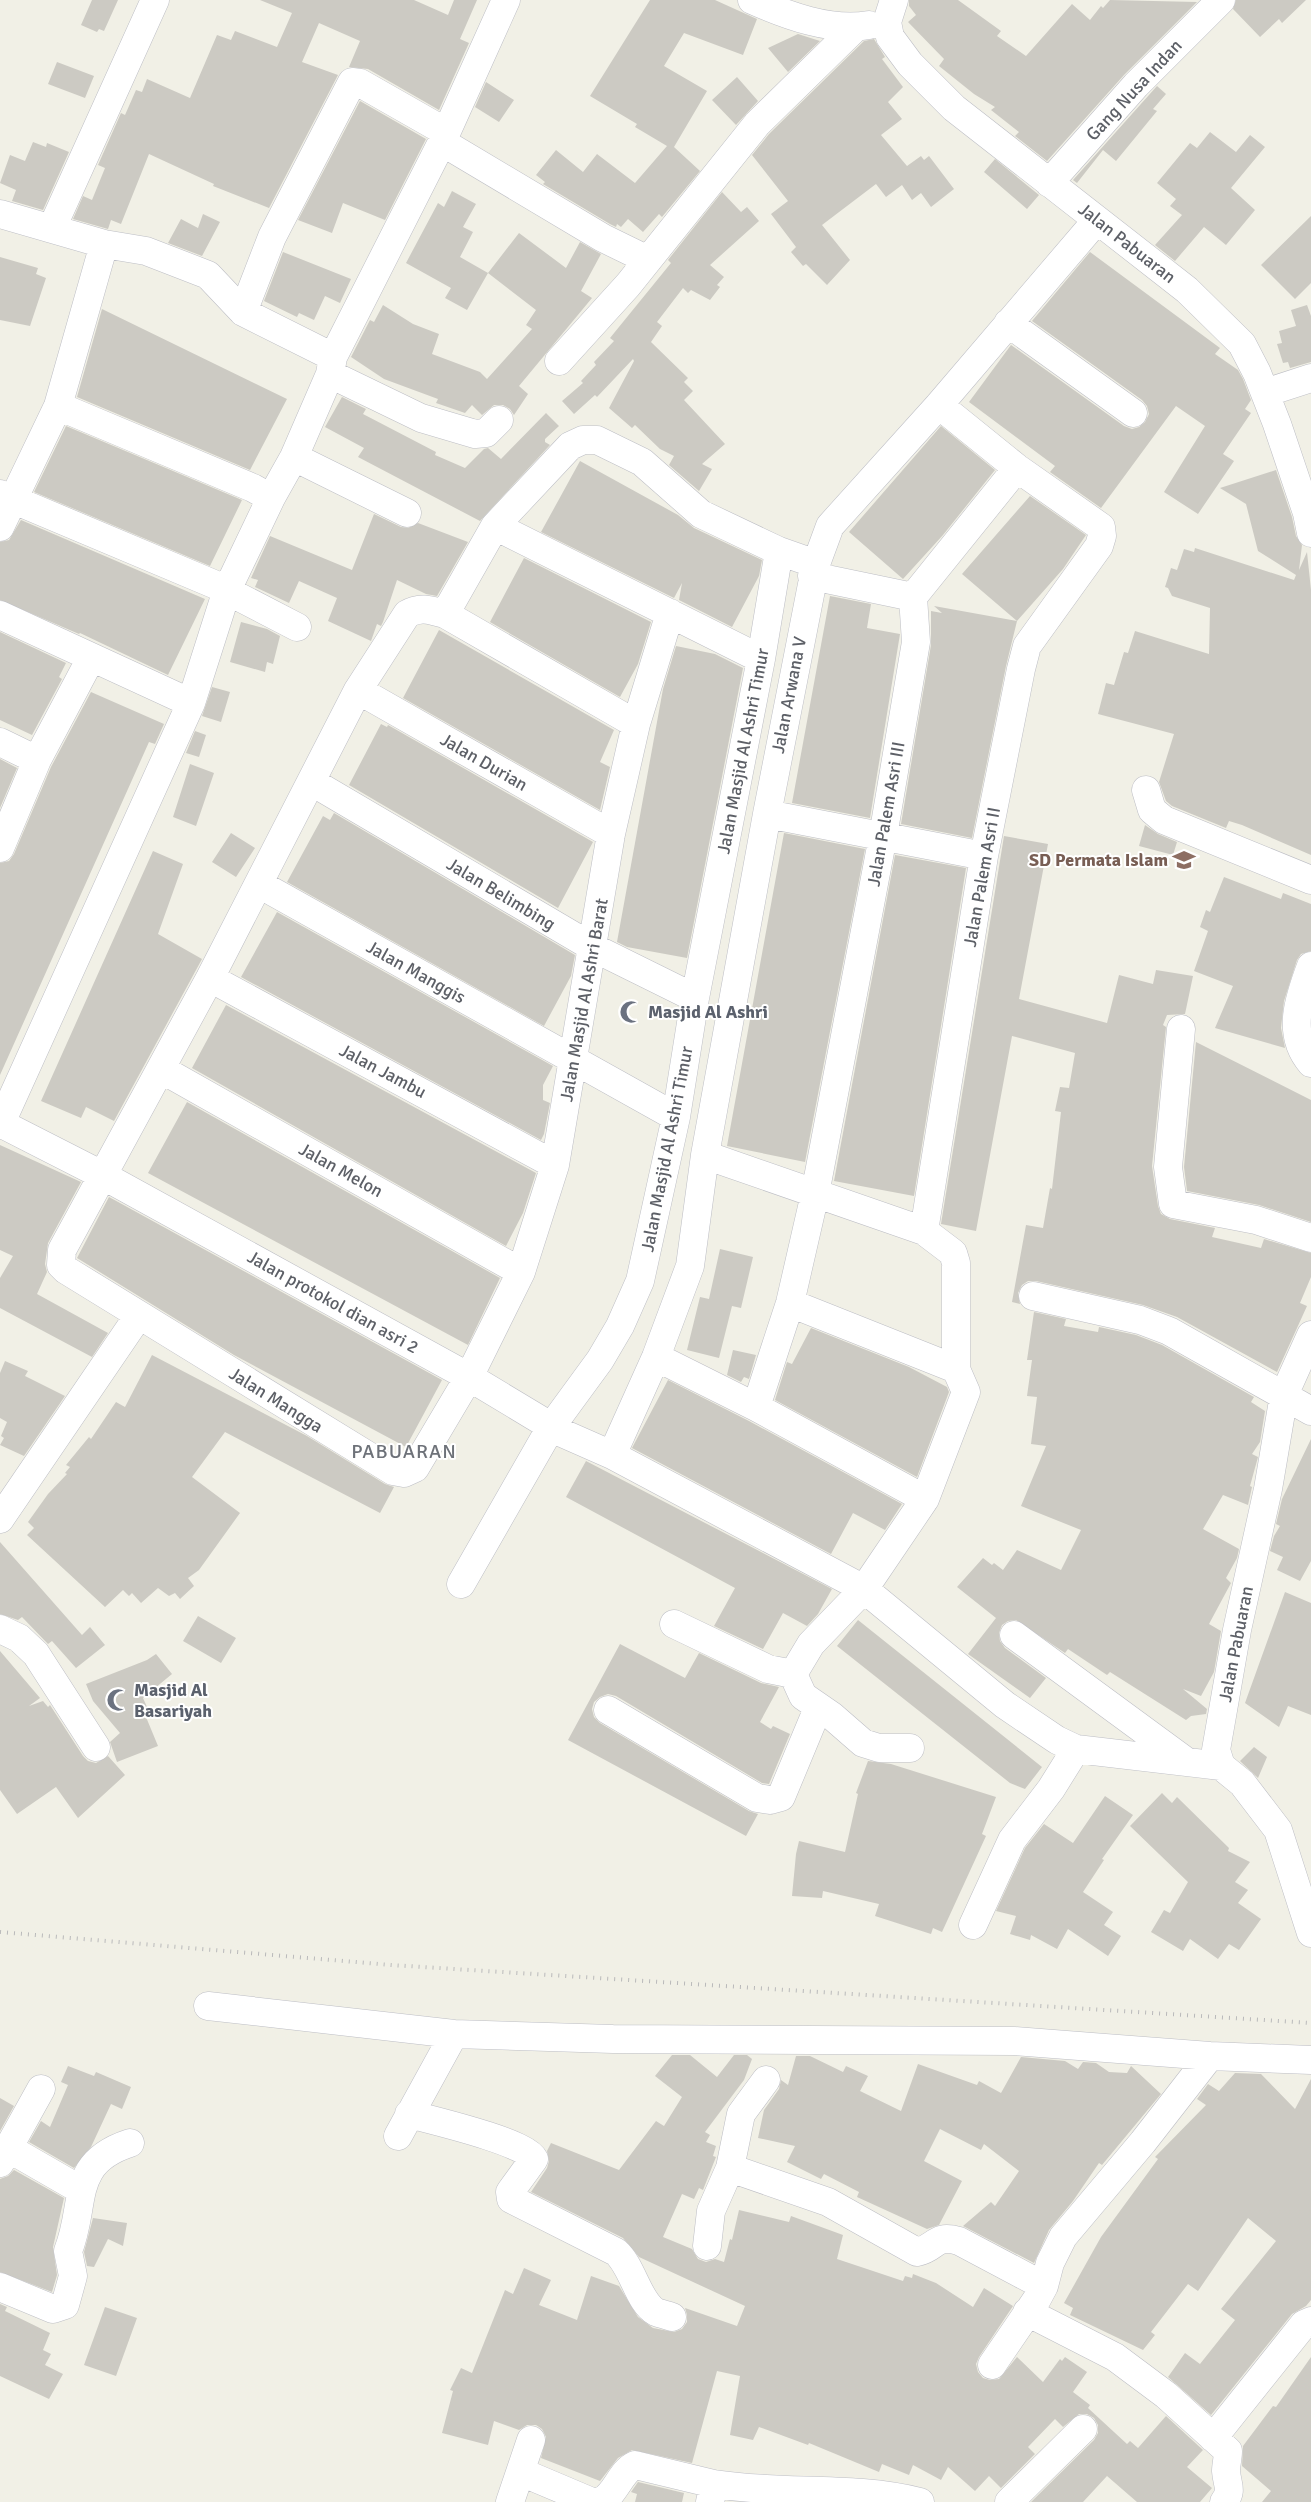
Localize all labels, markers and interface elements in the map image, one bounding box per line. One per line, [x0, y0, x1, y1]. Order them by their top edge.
street label: Gang Nusa Indan [1081, 35, 1187, 145]
street label: Jalan Pabuaran [1074, 198, 1180, 288]
street label: Jalan Arwana V [767, 634, 811, 755]
street label: Jalan Masjid Al Ashri Timur [712, 646, 774, 856]
street label: Jalan Durian [436, 728, 532, 796]
street label: Jalan Palem Asri III [862, 740, 910, 888]
street label: Jalan Palem Asri II [959, 805, 1005, 949]
school or university icon: SD Permata Islam [1171, 847, 1197, 873]
place label: SD Permata Islam [1029, 849, 1168, 871]
street label: Jalan Belimbing [443, 853, 559, 935]
street label: Jalan Masjid Al Ashri Barat [555, 897, 613, 1103]
street label: Jalan Manggis [363, 936, 470, 1008]
mosque icon: Masjid Al Ashri [618, 999, 644, 1025]
place label: Masjid Al Ashri [648, 1001, 768, 1023]
street label: Jalan Jambu [336, 1039, 430, 1103]
street label: Jalan Masjid Al Ashri Timur [636, 1044, 698, 1254]
street label: Jalan Melon [295, 1138, 387, 1202]
street label: Jalan protokol dian asri 2 [243, 1246, 423, 1358]
street label: Jalan Mangga [225, 1362, 327, 1438]
district label: PABUARAN [351, 1439, 457, 1464]
street label: Jalan Pabuaran [1214, 1584, 1258, 1704]
place label: Masjid Al Basariyah [134, 1679, 212, 1722]
mosque icon: Masjid Al Basariyah [105, 1687, 131, 1713]

